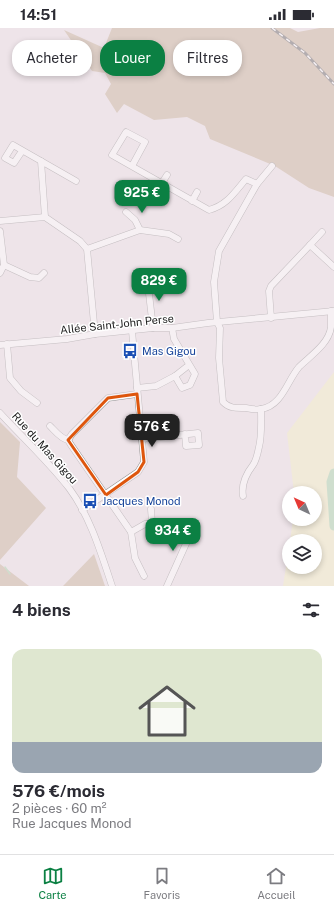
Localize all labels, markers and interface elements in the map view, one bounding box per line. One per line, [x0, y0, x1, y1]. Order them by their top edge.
text: 14:51 [20, 6, 57, 23]
chip: Acheter [12, 40, 92, 76]
chip: Louer [100, 40, 165, 76]
chip: Filtres [173, 40, 242, 76]
pin: 925 € [114, 180, 170, 214]
text: 925 € [124, 185, 161, 200]
pin: 829 € [131, 268, 187, 302]
text: 829 € [141, 273, 177, 288]
street label: Allée Saint-John Perse [60, 312, 174, 336]
bus stop icon: Mas Gigou [121, 342, 139, 360]
place label: Mas Gigou [142, 345, 196, 357]
street label: Rue du Mas Gigou [10, 410, 80, 486]
pin: 576 € [124, 414, 180, 448]
text: 576 € [134, 419, 170, 434]
north arrow [282, 486, 322, 526]
map controls [282, 486, 322, 574]
bus stop icon: Jacques Monod [81, 492, 99, 510]
place label: Jacques Monod [102, 495, 181, 507]
pin: 934 € [145, 518, 201, 552]
text: 934 € [154, 523, 192, 538]
button: layers [282, 534, 322, 574]
icon: filters [300, 599, 322, 621]
text: 4 biens [12, 600, 71, 620]
icon: home [131, 675, 203, 747]
text: 576 €/mois [12, 781, 105, 801]
text: 2 pièces · 60 m² [12, 801, 106, 816]
text: Rue Jacques Monod [12, 816, 132, 831]
tab: Carte [39, 865, 67, 901]
tab: Favoris [144, 865, 180, 901]
tab: Accueil [257, 865, 295, 901]

